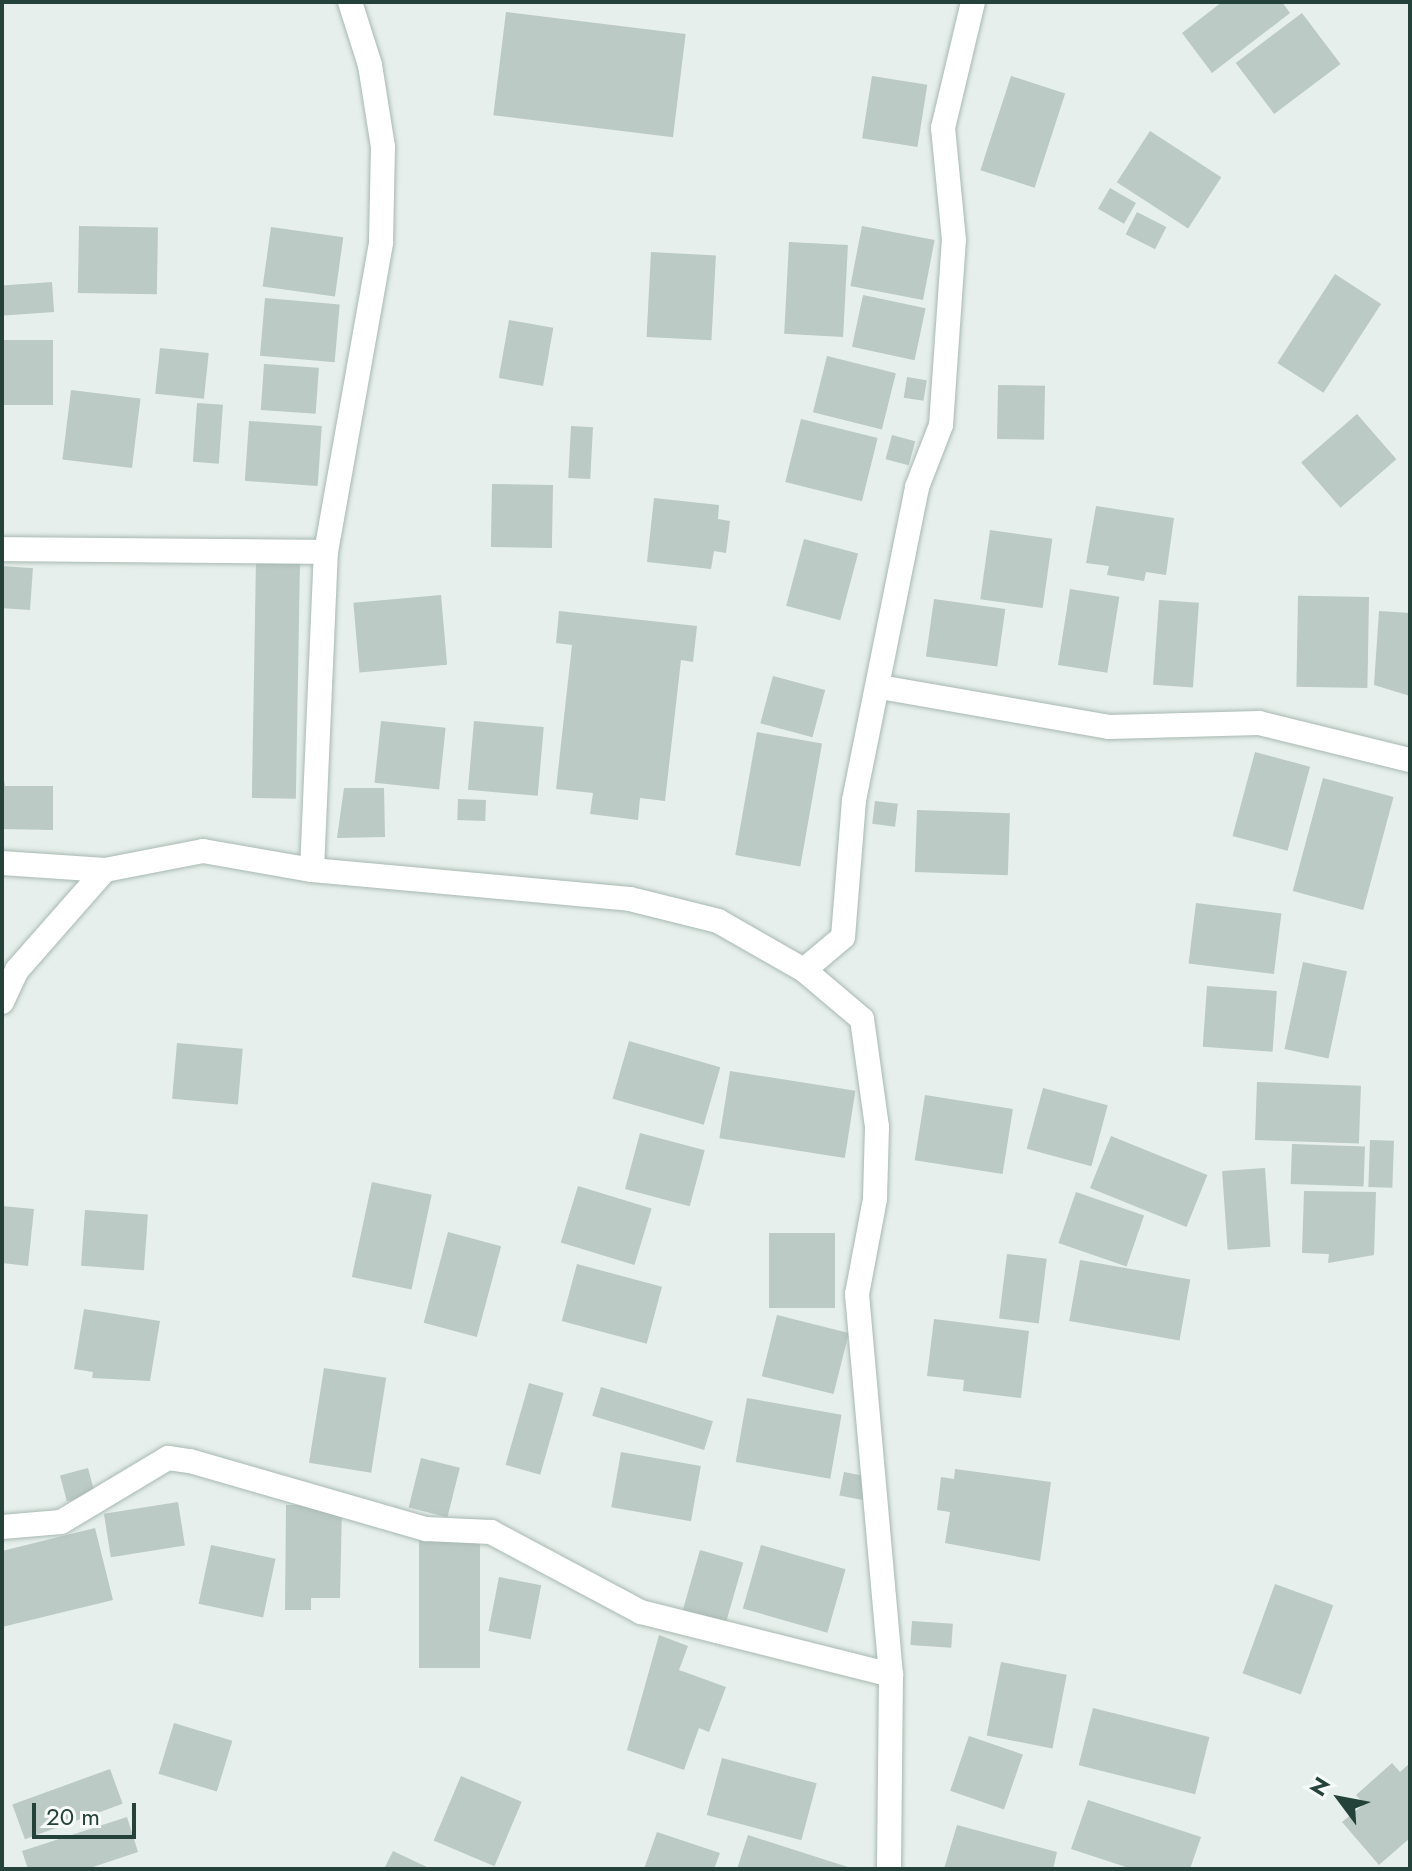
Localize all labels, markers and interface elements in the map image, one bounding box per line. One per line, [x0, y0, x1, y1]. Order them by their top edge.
north arrow [1300, 1759, 1380, 1839]
text: N [1301, 1770, 1338, 1802]
scale bar [36, 1787, 140, 1837]
text: 20 m [46, 1799, 100, 1834]

